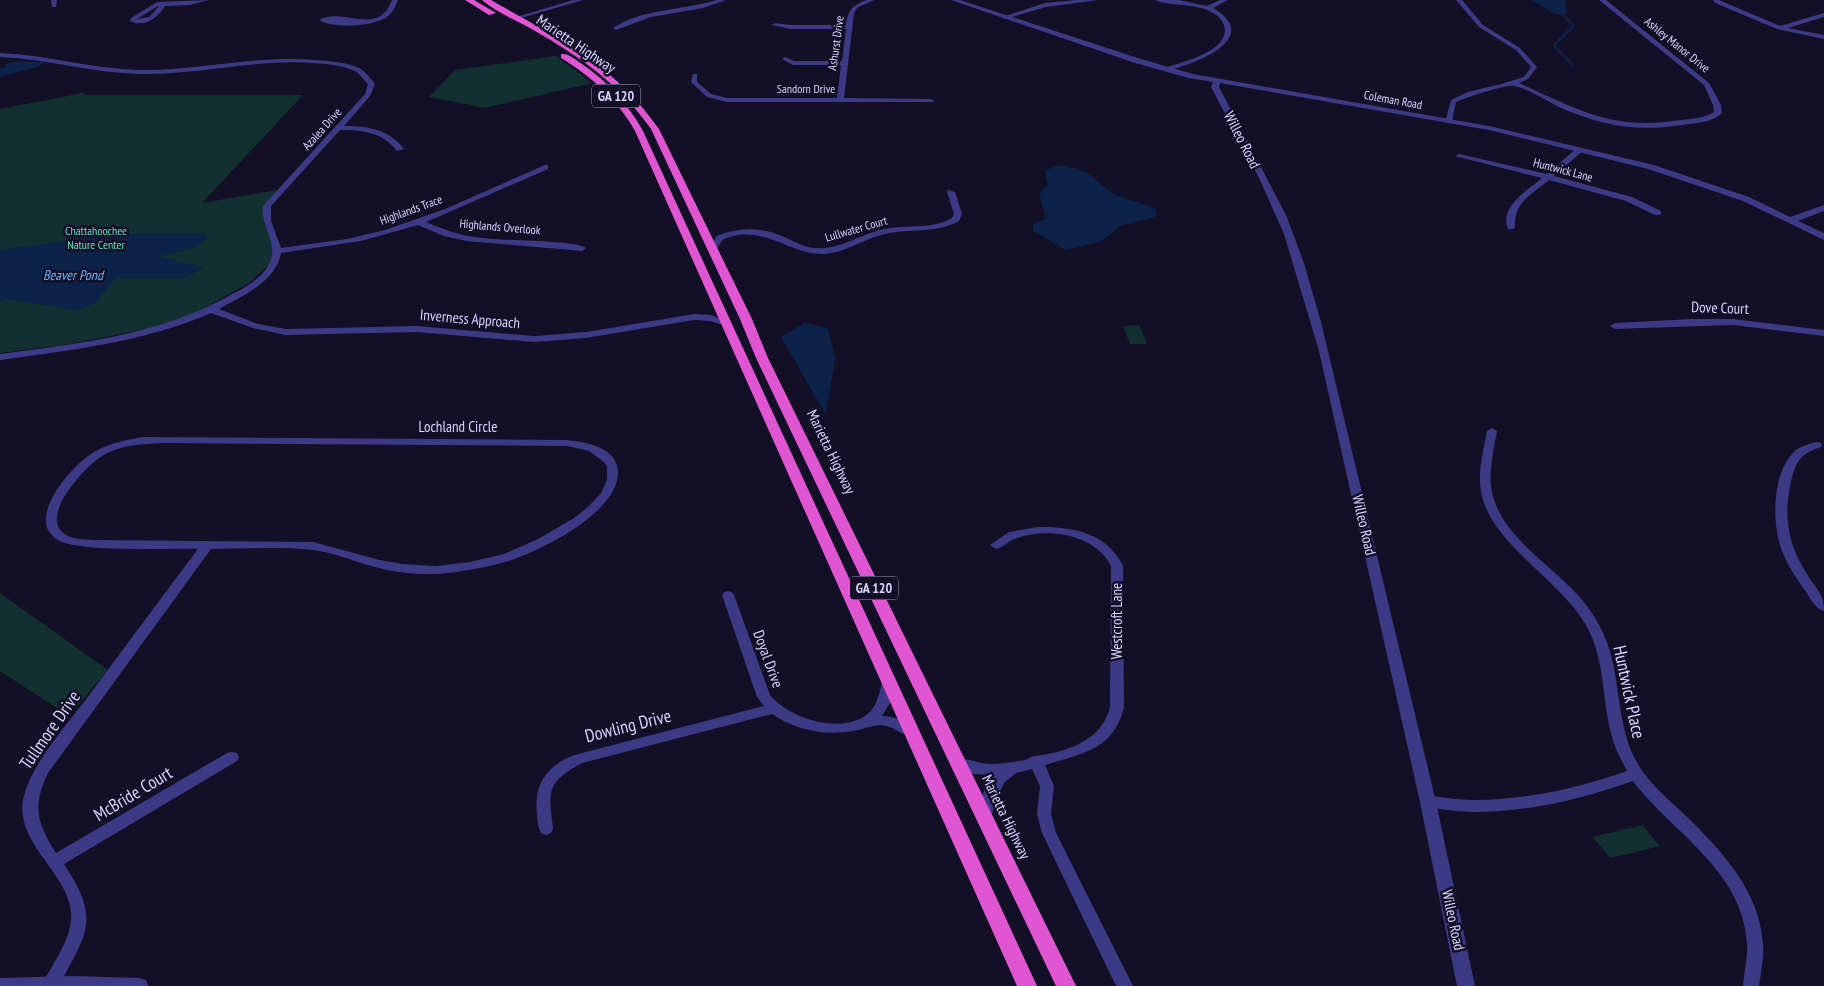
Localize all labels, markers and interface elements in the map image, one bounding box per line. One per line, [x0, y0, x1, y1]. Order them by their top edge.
street label: Marietta Highway [533, 10, 620, 77]
street label: Ashley Manor Drive [1642, 14, 1713, 76]
street label: Ashurst Drive [824, 15, 847, 71]
street label: Sandorn Drive [777, 81, 835, 96]
road number: GA 120 [592, 84, 640, 108]
street label: Coleman Road [1363, 87, 1423, 112]
street label: Azalea Drive [299, 104, 344, 153]
street label: Willeo Road [1220, 108, 1265, 172]
street label: Huntwick Lane [1532, 154, 1595, 185]
street label: Highlands Trace [378, 191, 444, 228]
street label: Lullwater Court [823, 212, 889, 245]
street label: Highlands Overlook [459, 215, 542, 238]
park label: Chattahoochee Nature Center [65, 223, 127, 252]
water label: Beaver Pond [43, 266, 105, 284]
street label: Dove Court [1691, 297, 1749, 318]
street label: Inverness Approach [419, 305, 521, 332]
street label: Marietta Highway [803, 407, 860, 497]
street label: Lochland Circle [418, 417, 498, 436]
street label: Willeo Road [1348, 493, 1381, 557]
road number: GA 120 [850, 576, 898, 600]
street label: Westcroft Lane [1107, 583, 1126, 659]
street label: Doyal Drive [749, 627, 788, 690]
street label: Huntwick Place [1608, 643, 1651, 741]
street label: Tullmore Drive [14, 686, 85, 774]
street label: Dowling Drive [582, 704, 673, 747]
street label: McBride Court [89, 761, 176, 826]
street label: Marietta Highway [978, 772, 1035, 862]
street label: Willeo Road [1438, 888, 1469, 952]

